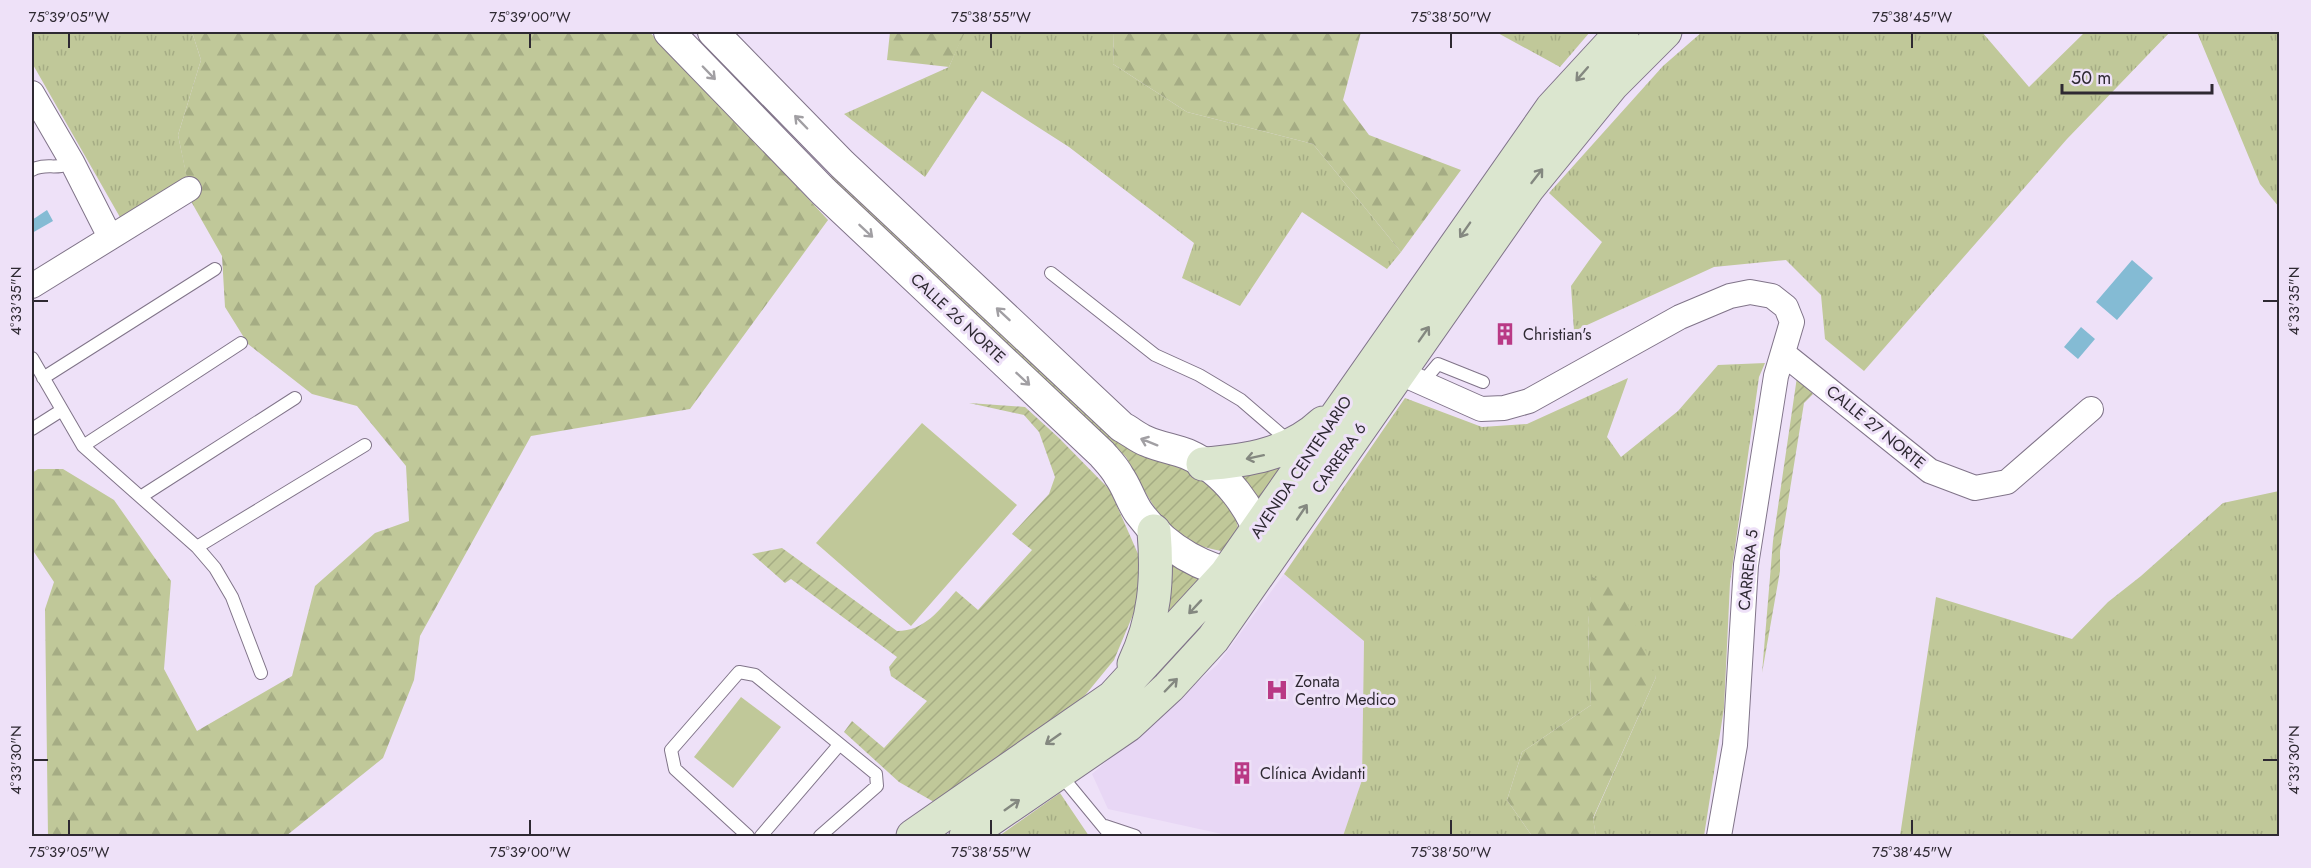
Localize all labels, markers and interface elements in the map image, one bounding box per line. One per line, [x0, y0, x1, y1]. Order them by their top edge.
text: 75°39'05"W [29, 6, 110, 28]
text: 75°39'00"W [489, 6, 571, 28]
text: 75°38'55"W [951, 6, 1031, 28]
text: 75°38'50"W [1411, 6, 1491, 28]
text: 75°38'45"W [1872, 6, 1952, 28]
scale bar [2062, 57, 2212, 95]
text: 50 m [2071, 65, 2111, 91]
one-way arrow [702, 66, 717, 81]
one-way arrow [1575, 66, 1589, 81]
one-way arrow [794, 114, 809, 129]
one-way arrow [1531, 168, 1544, 184]
one-way arrow [1459, 221, 1471, 237]
one-way arrow [858, 224, 873, 238]
text: 4°33'35"N [5, 267, 27, 335]
text: 4°33'35"N [2283, 267, 2305, 335]
street label: CALLE 26 NORTE [905, 268, 1011, 368]
one-way arrow [996, 308, 1011, 322]
building icon: Christian's [1492, 321, 1518, 347]
place label: Christian's [1523, 323, 1591, 346]
one-way arrow [1418, 327, 1430, 343]
one-way arrow [1015, 372, 1030, 386]
street label: CALLE 27 NORTE [1821, 380, 1931, 474]
street label: AVENIDA CENTENARIO [1245, 391, 1357, 543]
street label: CARRERA 6 [1306, 418, 1372, 498]
one-way arrow [1141, 435, 1159, 446]
one-way arrow [1246, 452, 1265, 464]
one-way arrow [1296, 504, 1308, 521]
street label: CARRERA 5 [1732, 528, 1764, 612]
one-way arrow [1188, 600, 1202, 615]
place label: Zonata Centro Medico [1295, 670, 1396, 711]
one-way arrow [1164, 677, 1178, 692]
hospital icon: Zonata Centro Medico [1264, 677, 1290, 703]
text: 4°33'30"N [5, 725, 27, 795]
text: 4°33'30"N [2283, 725, 2305, 795]
one-way arrow [1045, 733, 1061, 745]
building icon: Clínica Avidanti [1229, 760, 1255, 786]
place label: Clínica Avidanti [1260, 762, 1366, 785]
one-way arrow [1004, 799, 1020, 811]
text: 75°39'05"W [29, 841, 110, 863]
text: 75°39'00"W [489, 841, 571, 863]
text: 75°38'55"W [951, 841, 1031, 863]
text: 75°38'50"W [1411, 841, 1491, 863]
text: 75°38'45"W [1872, 841, 1952, 863]

